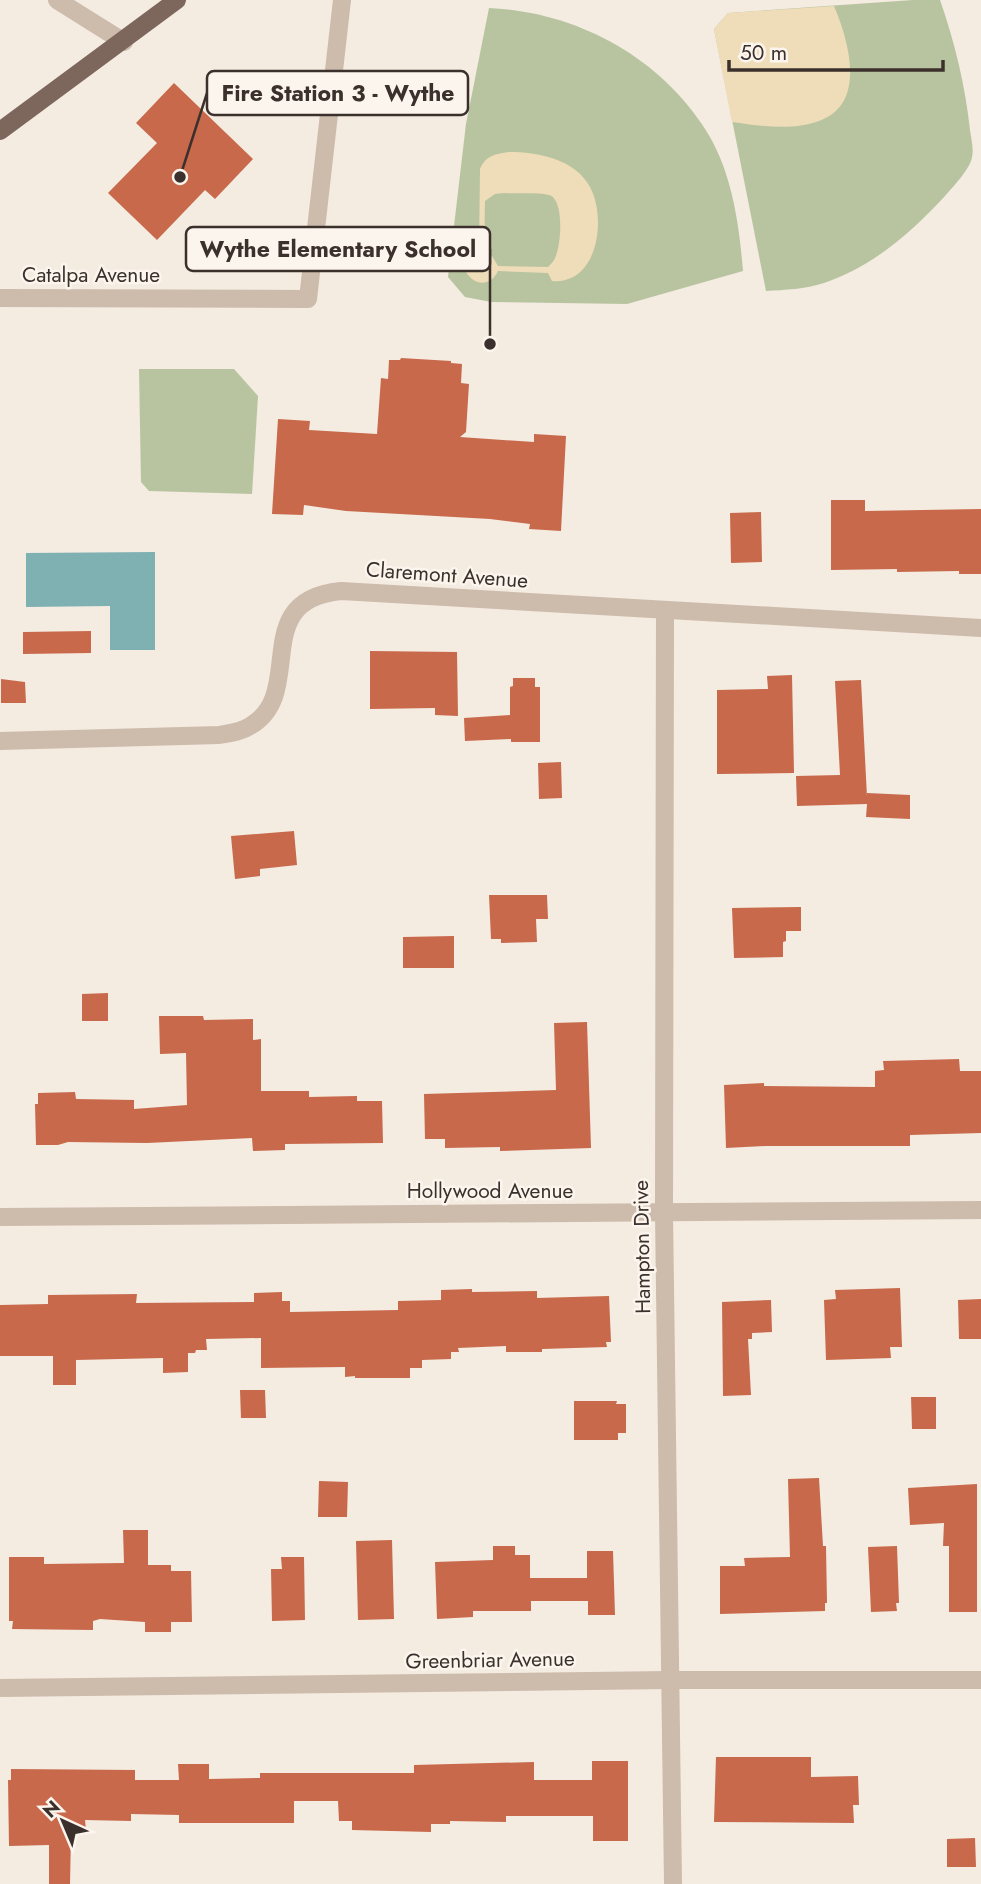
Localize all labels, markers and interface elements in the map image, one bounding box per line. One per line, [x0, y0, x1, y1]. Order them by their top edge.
scale bar [729, 28, 942, 72]
text: 50 m [740, 38, 787, 68]
callout: Fire Station 3 - Wythe [207, 71, 468, 115]
text: Fire Station 3 - Wythe [222, 76, 454, 110]
callout: Wythe Elementary School [186, 227, 490, 271]
text: Wythe Elementary School [200, 232, 476, 266]
street label: Catalpa Avenue [22, 260, 160, 290]
street label: Claremont Avenue [365, 554, 529, 596]
street label: Hollywood Avenue [407, 1176, 573, 1206]
street label: Hampton Drive [626, 1180, 658, 1314]
street label: Greenbriar Avenue [405, 1644, 575, 1676]
north arrow [28, 1786, 98, 1856]
text: N [37, 1794, 66, 1824]

